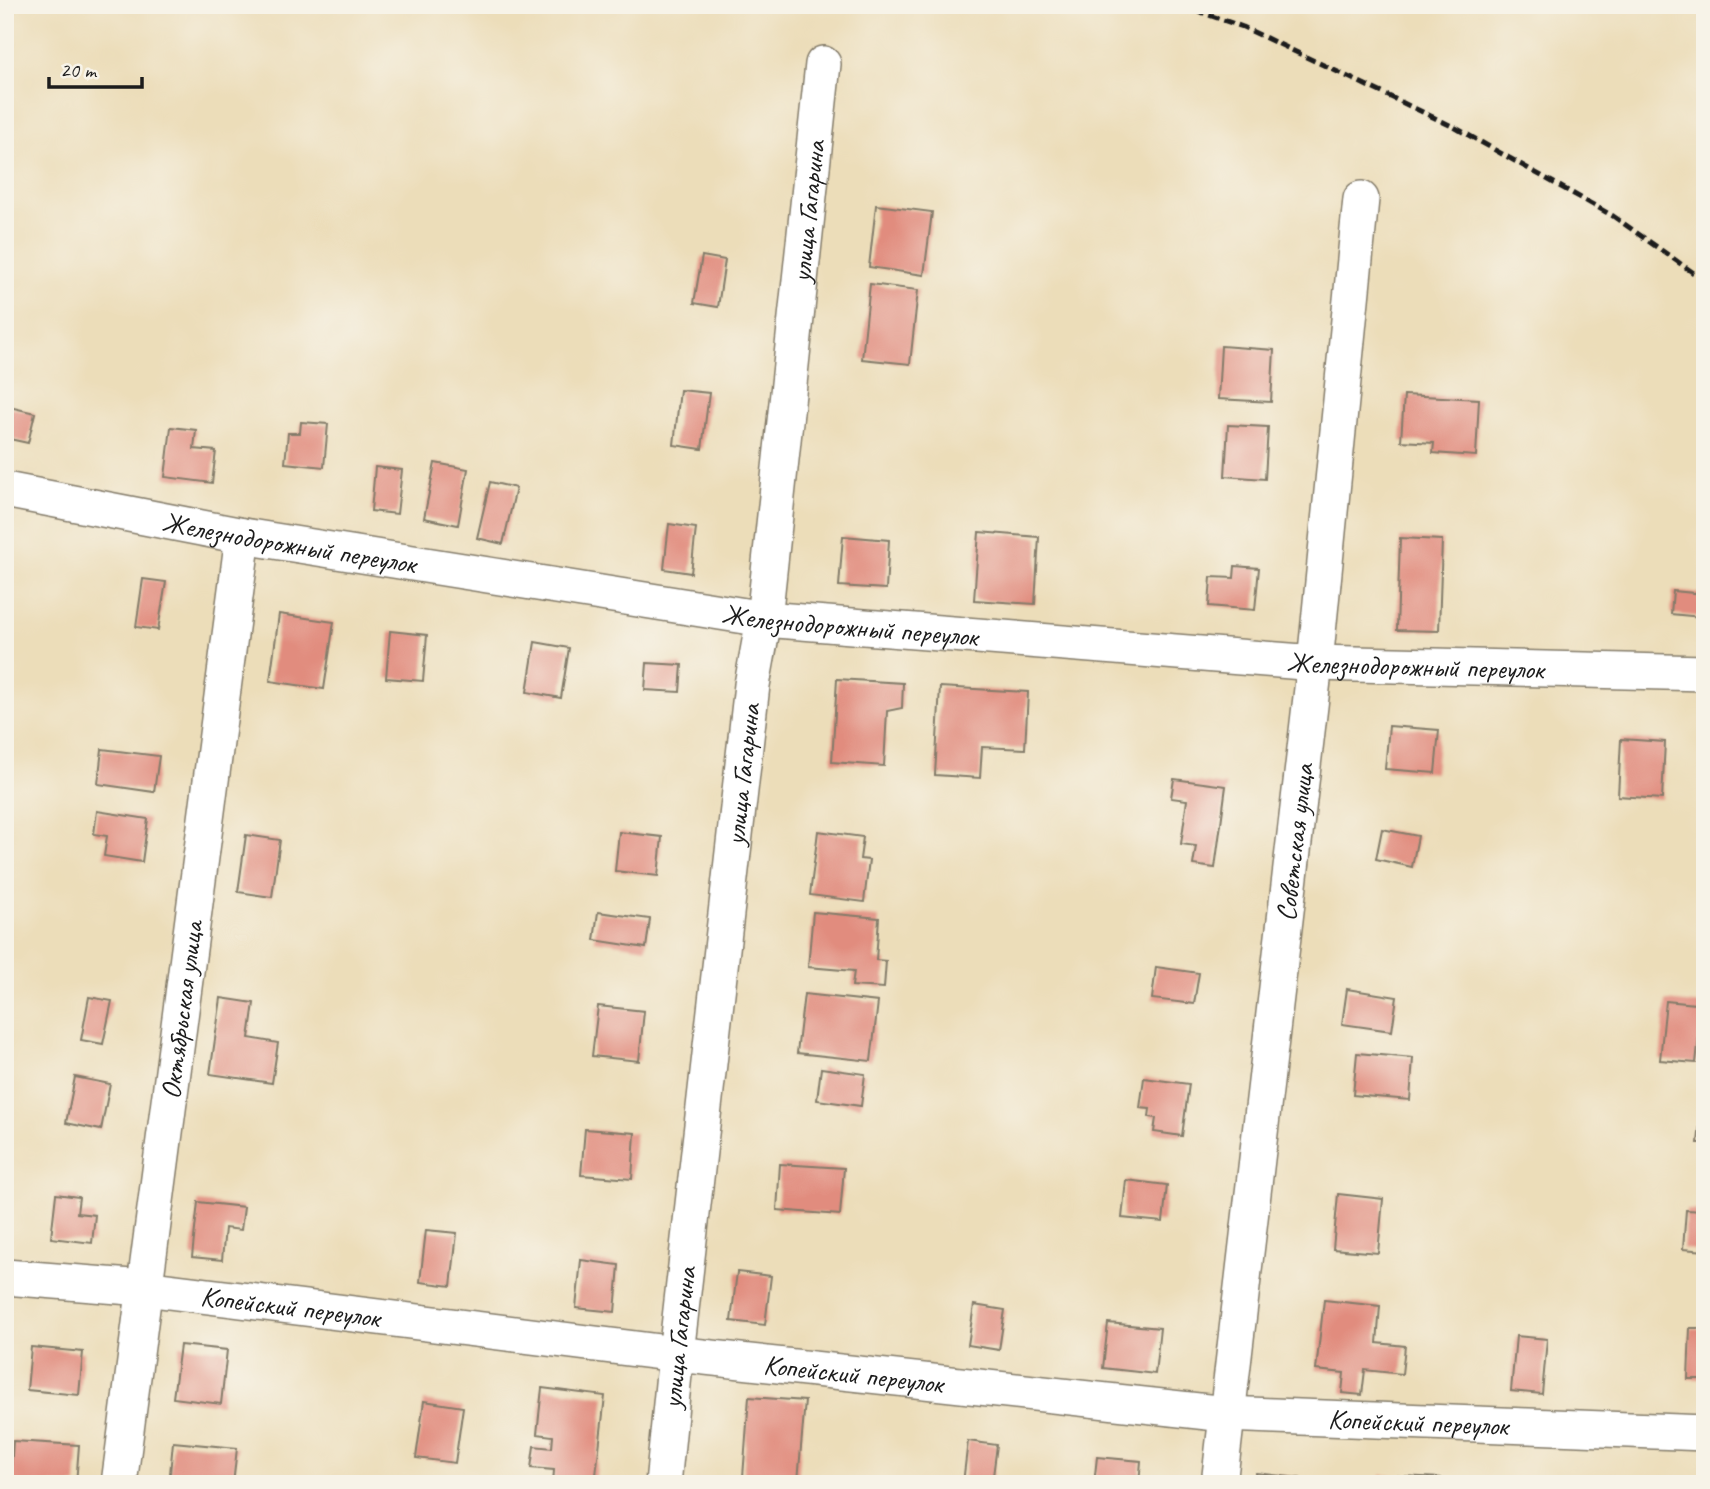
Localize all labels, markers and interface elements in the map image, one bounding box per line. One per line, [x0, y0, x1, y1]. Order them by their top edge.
scale bar [49, 46, 142, 90]
text: 20 m [60, 57, 98, 83]
street label: улица Гагарина [782, 137, 832, 286]
street label: Железнодорожный переулок [159, 503, 421, 581]
street label: Железнодорожный переулок [720, 595, 982, 654]
street label: Железнодорожный переулок [1286, 643, 1547, 686]
street label: улица Гагарина [716, 700, 767, 849]
street label: Советская улица [1267, 760, 1321, 923]
street label: Октябрьская улица [152, 917, 210, 1101]
street label: улица Гагарина [653, 1264, 703, 1412]
street label: Копейский переулок [199, 1278, 385, 1335]
street label: Копейский переулок [762, 1346, 947, 1401]
street label: Копейский переулок [1327, 1401, 1511, 1443]

